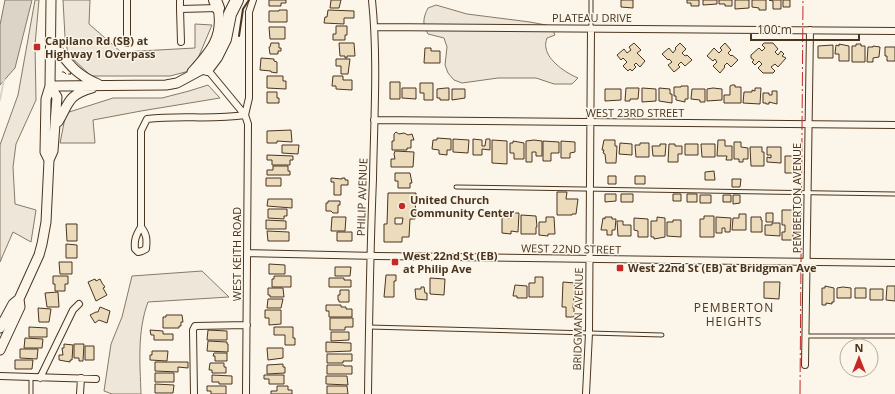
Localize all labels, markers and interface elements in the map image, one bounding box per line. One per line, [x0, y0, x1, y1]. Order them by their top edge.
street label: PLATEAU DRIVE [552, 10, 632, 25]
scale bar [751, 16, 859, 42]
text: 100 m [757, 21, 792, 38]
place label: Capilano Rd (SB) at Highway 1 Overpass [45, 33, 156, 61]
marker: Capilano Rd (SB) at Highway 1 Overpass [32, 42, 42, 52]
street label: WEST 23RD STREET [586, 105, 684, 120]
street label: PEMBERTON AVENUE [789, 143, 804, 253]
street label: PHILIP AVENUE [353, 158, 370, 236]
place label: United Church Community Center [410, 192, 514, 220]
marker: United Church Community Center [397, 201, 407, 211]
street label: WEST KEITH ROAD [229, 207, 244, 301]
street label: WEST 22ND STREET [521, 240, 621, 257]
place label: West 22nd St (EB) at Philip Ave [403, 248, 498, 276]
marker: West 22nd St (EB) at Philip Ave [390, 257, 400, 267]
place label: West 22nd St (EB) at Bridgman Ave [628, 260, 817, 275]
marker: West 22nd St (EB) at Bridgman Ave [615, 263, 625, 273]
street label: BRIDGMAN AVENUE [569, 267, 586, 371]
district label: PEMBERTON HEIGHTS [694, 299, 774, 330]
north arrow [839, 338, 879, 378]
text: N [855, 340, 863, 355]

